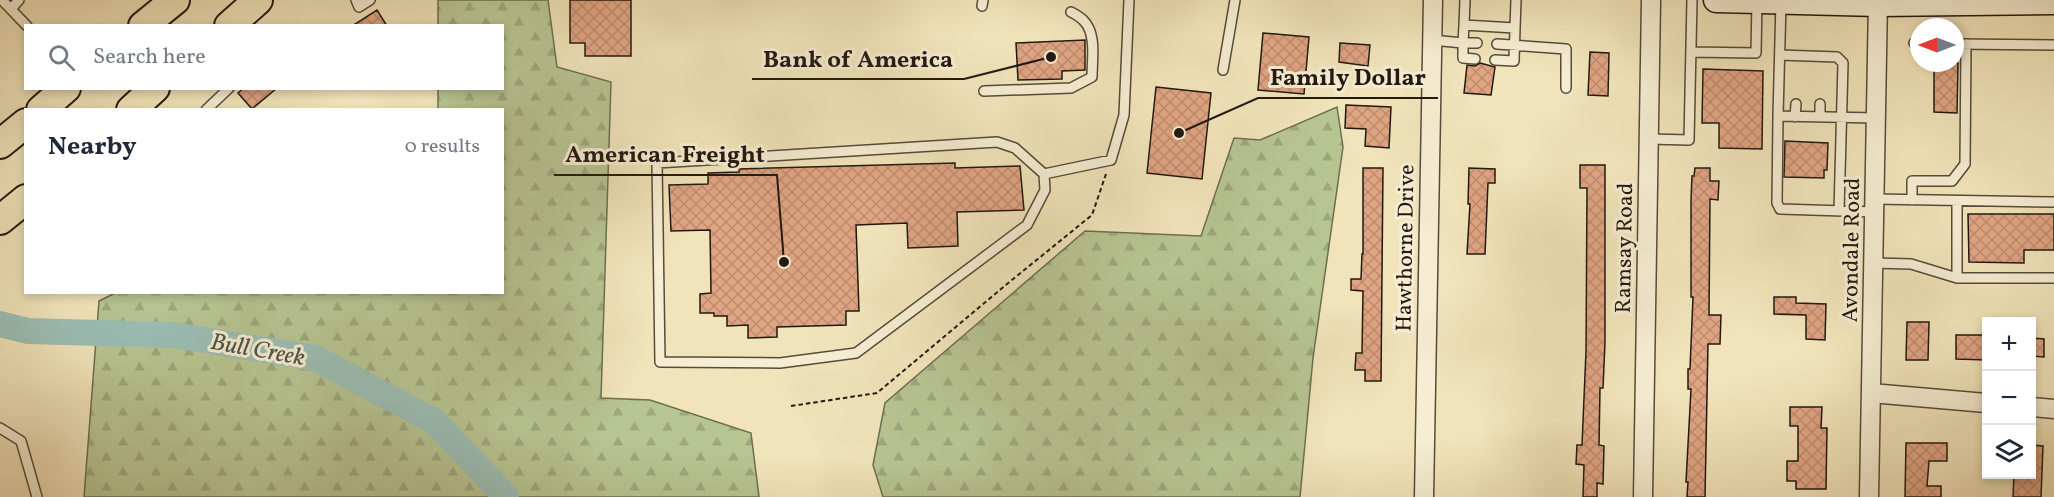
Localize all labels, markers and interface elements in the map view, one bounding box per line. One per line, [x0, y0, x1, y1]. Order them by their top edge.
north arrow [1910, 18, 1964, 72]
search box [24, 24, 504, 90]
callout: Bank of America [752, 37, 964, 79]
icon: search [45, 41, 78, 74]
text: Search here [93, 42, 206, 73]
text: Bank of America [763, 44, 953, 78]
callout: Family Dollar [1258, 56, 1438, 98]
text: Family Dollar [1270, 62, 1426, 96]
text: Nearby [48, 129, 137, 165]
text: 0 results [405, 133, 480, 161]
callout: American Freight [554, 133, 777, 175]
text: American Freight [565, 139, 765, 173]
street label: Hawthorne Drive [1390, 164, 1423, 332]
street label: Avondale Road [1836, 177, 1869, 323]
street label: Ramsay Road [1609, 183, 1642, 314]
map controls [1982, 317, 2036, 479]
button: + [1982, 317, 2036, 371]
water label: Bull Creek [208, 326, 307, 376]
button: − [1982, 371, 2036, 425]
button: layers [1982, 425, 2036, 479]

